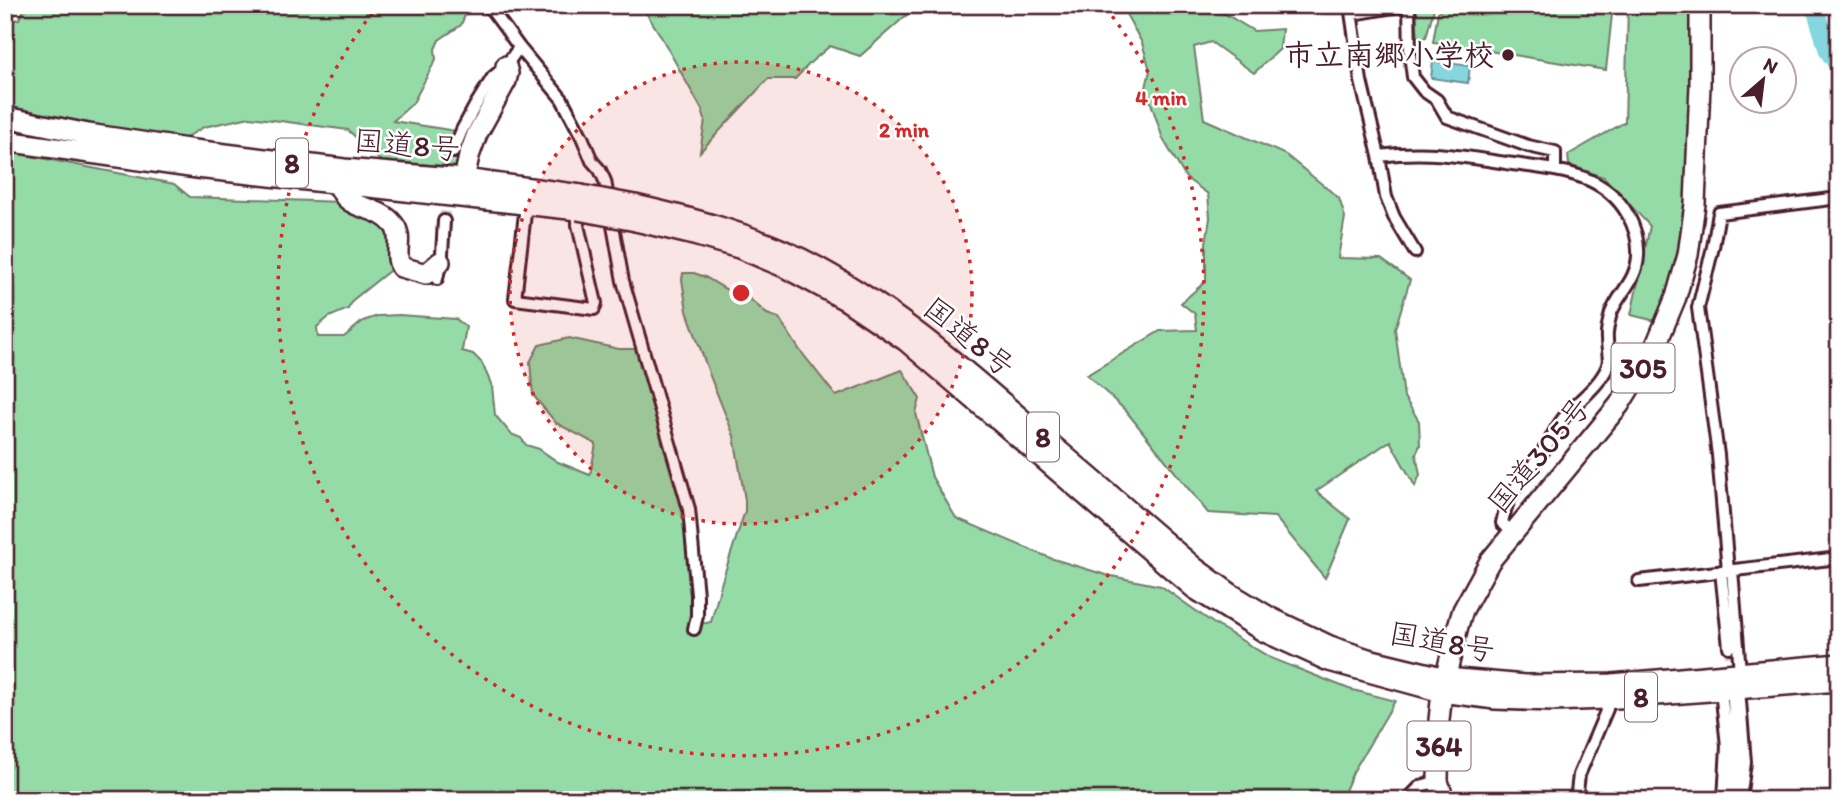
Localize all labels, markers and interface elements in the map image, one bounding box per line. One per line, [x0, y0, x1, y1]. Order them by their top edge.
place label: 市立南郷小学校 [1284, 36, 1494, 73]
north arrow [1728, 46, 1798, 116]
marker: 市立南郷小学校 [1500, 47, 1516, 63]
text: N [1760, 52, 1782, 79]
text: 4 min [1135, 85, 1188, 110]
text: 2 min [879, 117, 930, 142]
street label: 国道8号 [352, 121, 462, 168]
road number: 8 [276, 138, 308, 188]
centre of rings [729, 281, 753, 305]
street label: 国道8号 [916, 289, 1022, 384]
road number: 305 [1612, 344, 1674, 392]
street label: 国道305号 [1479, 389, 1598, 520]
road number: 8 [1027, 412, 1059, 462]
street label: 国道8号 [1386, 614, 1498, 669]
road number: 8 [1625, 672, 1657, 722]
road number: 364 [1408, 722, 1470, 770]

